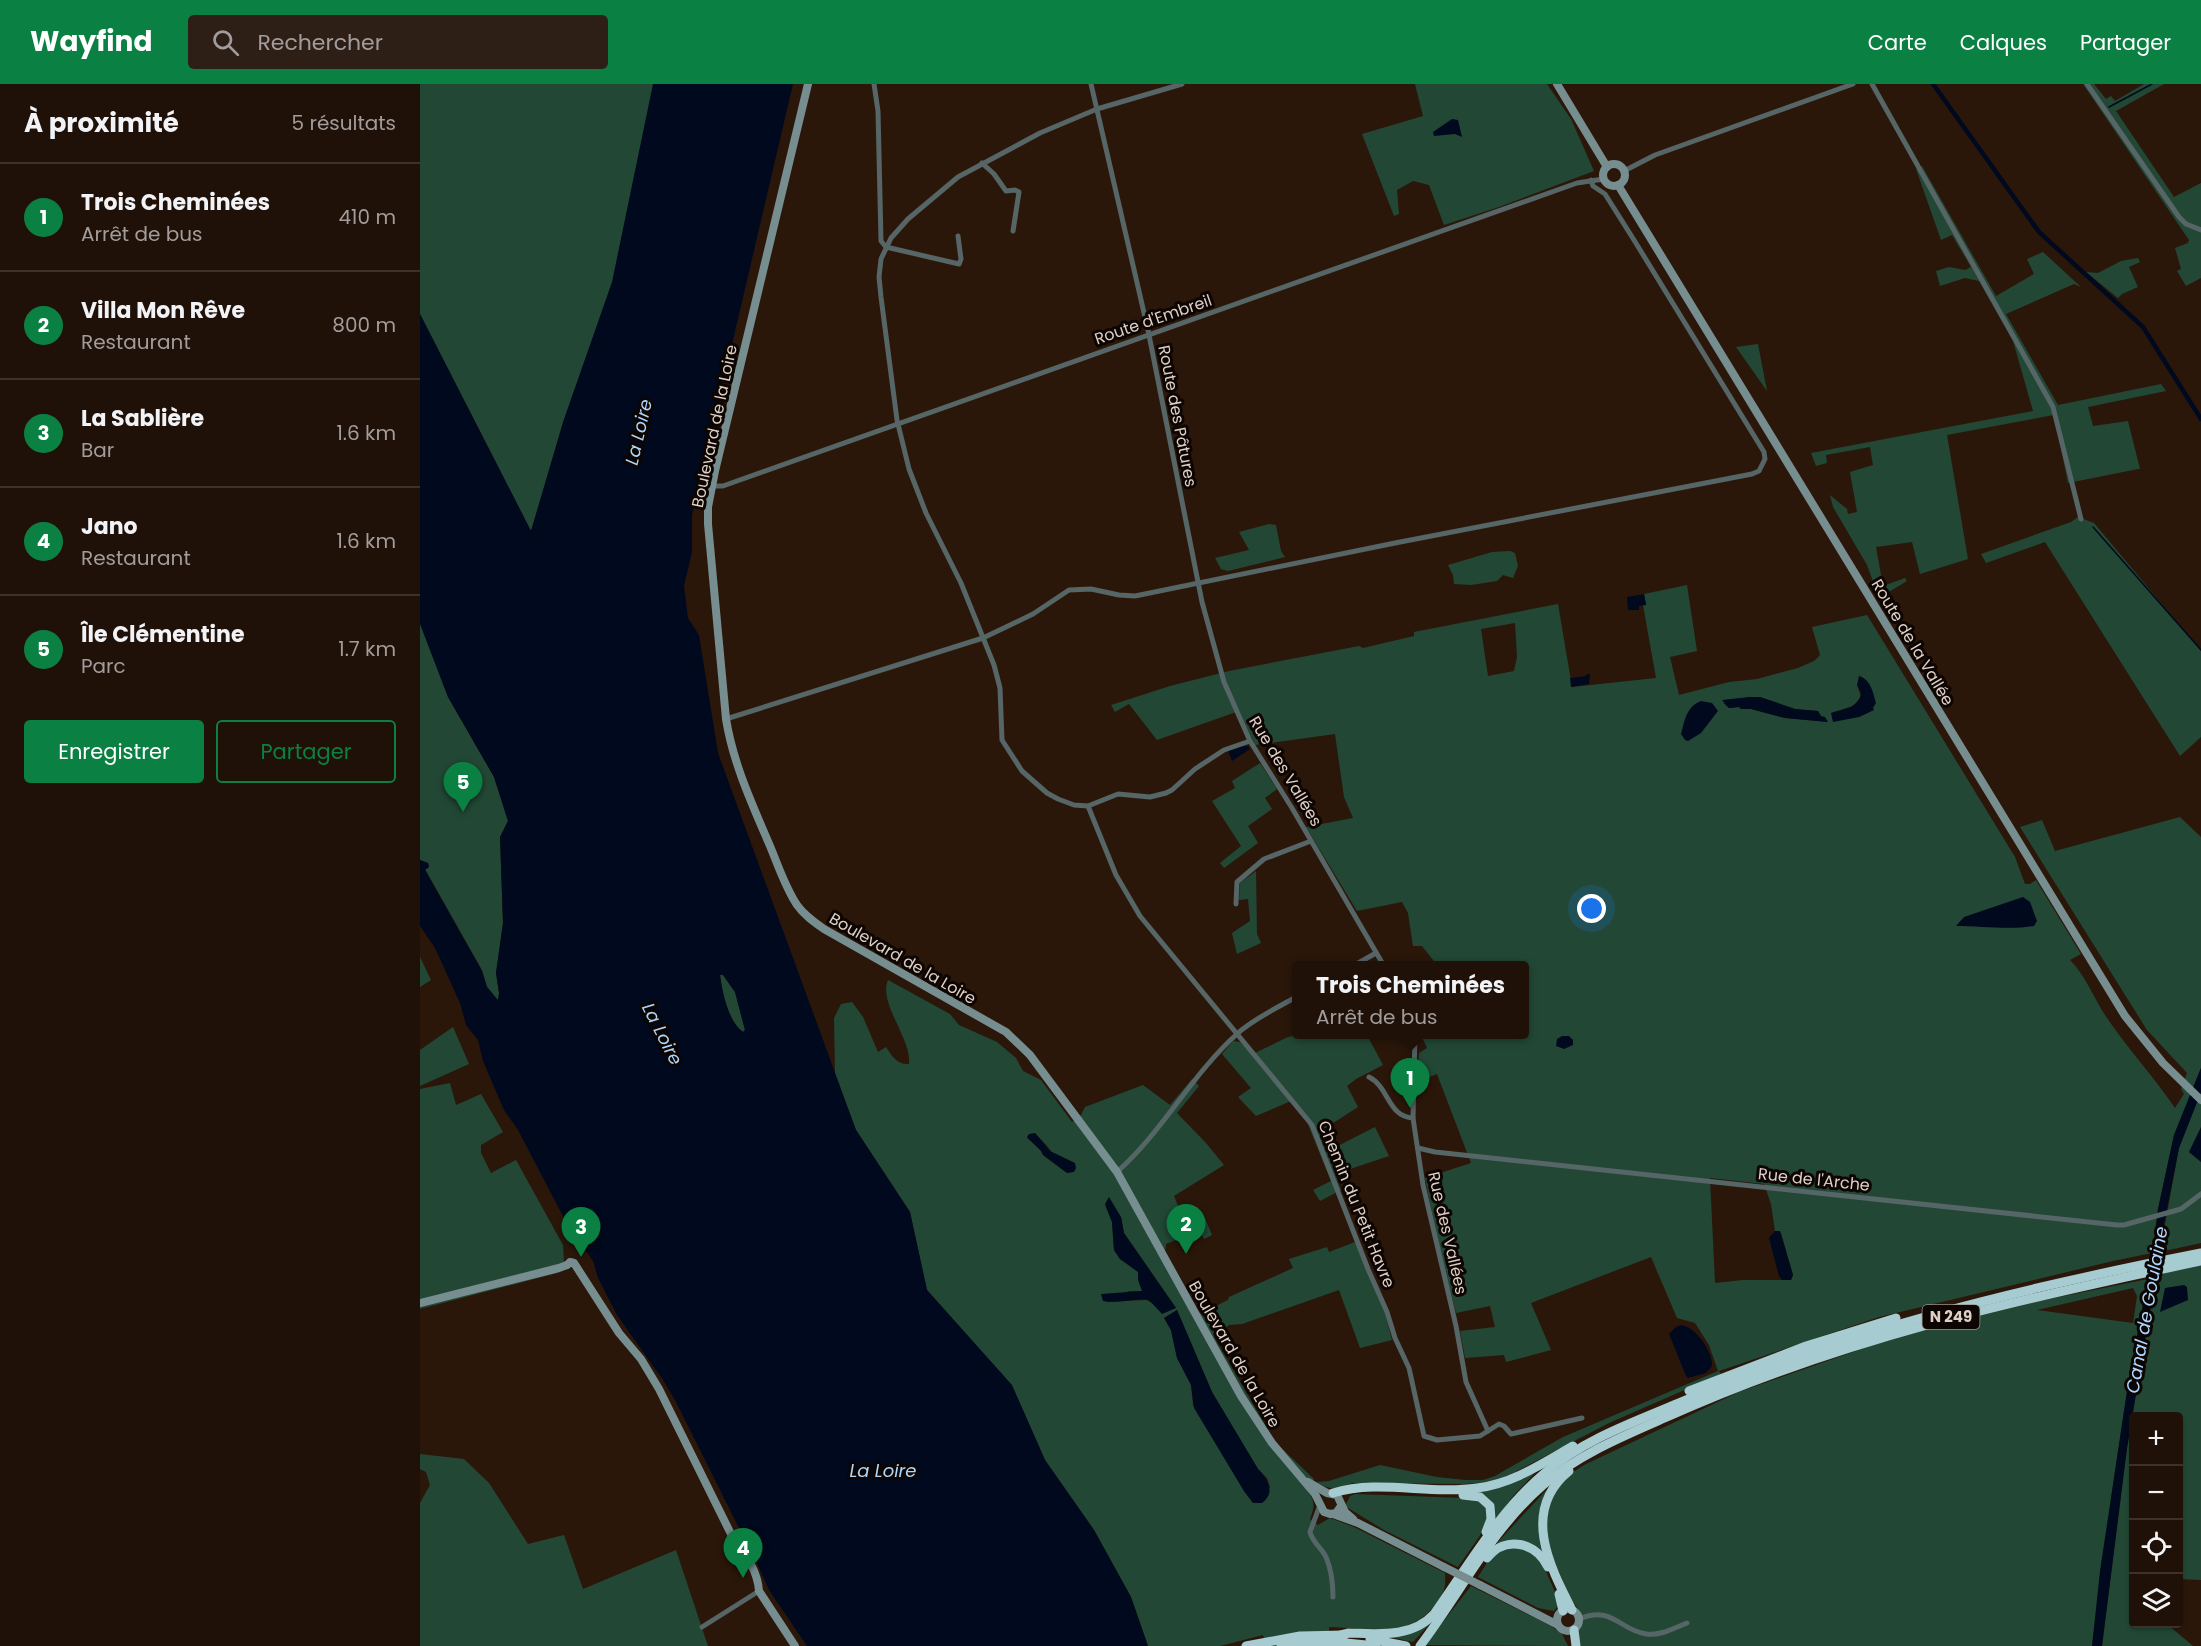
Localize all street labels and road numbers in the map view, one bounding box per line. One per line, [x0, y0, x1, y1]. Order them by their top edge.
street label: Route d'Embreil [1091, 289, 1215, 350]
street label: Boulevard de la Loire [686, 342, 743, 510]
street label: Route des Pâtures [1152, 343, 1203, 489]
street label: Route de la Vallée [1866, 575, 1959, 710]
street label: Rue des Vallées [1243, 712, 1328, 831]
street label: Boulevard de la Loire [825, 907, 980, 1010]
street label: Chemin du Petit Havre [1312, 1117, 1401, 1291]
street label: Rue de l'Arche [1757, 1162, 1871, 1197]
street label: Rue des Vallées [1422, 1170, 1473, 1297]
street label: Boulevard de la Loire [1183, 1277, 1286, 1432]
road number: N 249 [1922, 1305, 1979, 1329]

